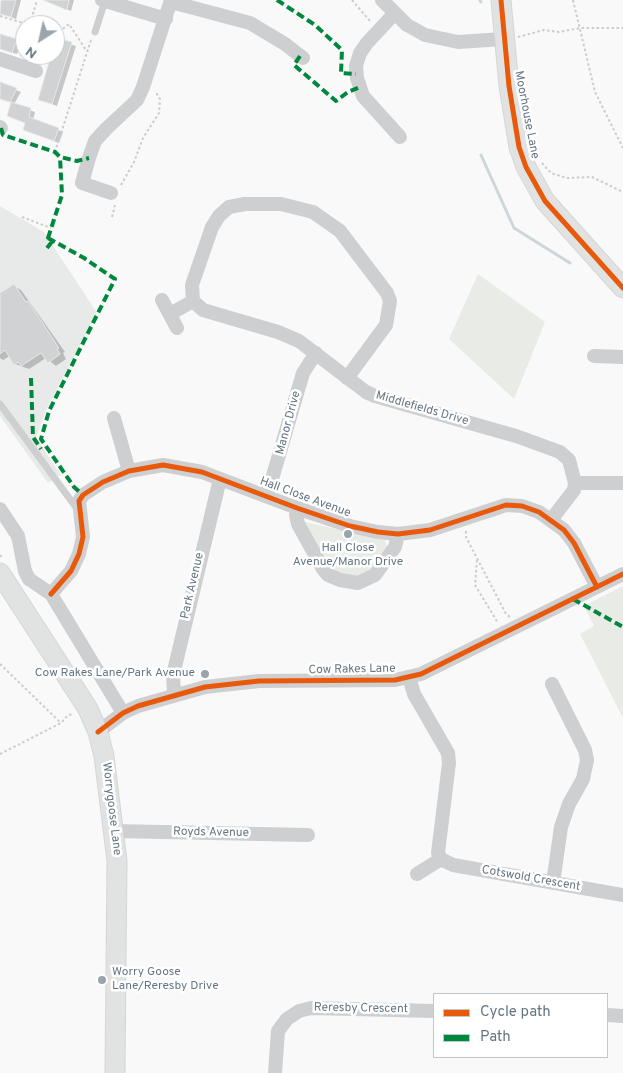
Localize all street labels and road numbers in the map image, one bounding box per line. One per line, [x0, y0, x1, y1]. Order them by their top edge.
street label: Moorhouse Lane [510, 70, 542, 160]
street label: Middlefields Drive [374, 389, 470, 429]
street label: Manor Drive [274, 390, 304, 456]
street label: Hall Close Avenue [258, 475, 352, 521]
street label: Park Avenue [178, 551, 208, 621]
street label: Cow Rakes Lane [308, 662, 396, 678]
street label: Worrygoose Lane [98, 762, 124, 856]
street label: Royds Avenue [173, 825, 249, 841]
street label: Cotswold Crescent [481, 863, 581, 895]
street label: Reresby Crescent [314, 1001, 408, 1017]

